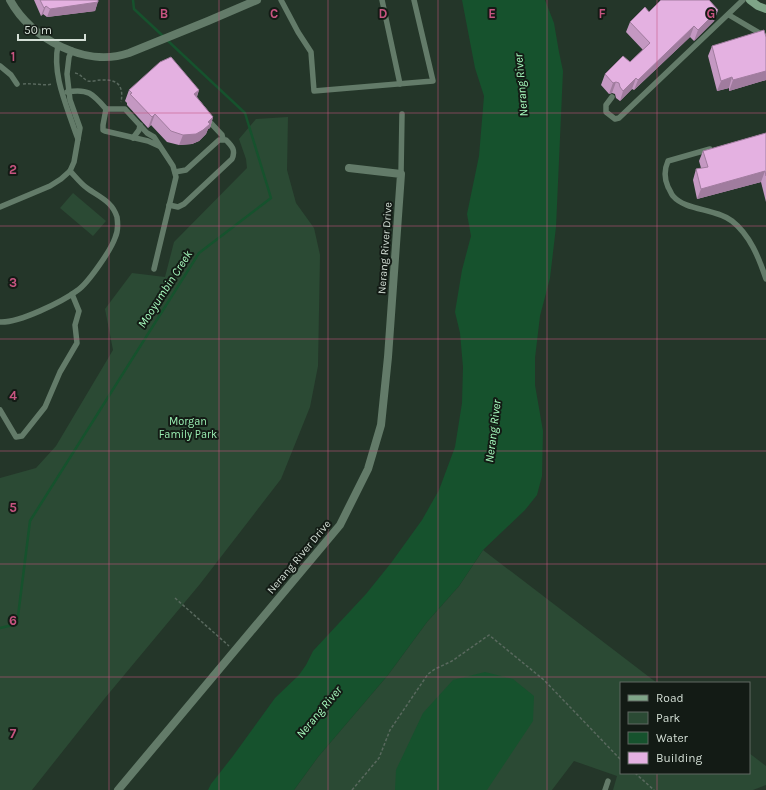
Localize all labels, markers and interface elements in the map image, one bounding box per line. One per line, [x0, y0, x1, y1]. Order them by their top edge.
text: B [160, 6, 168, 21]
text: C [270, 6, 278, 21]
text: D [379, 6, 388, 21]
text: E [488, 6, 496, 21]
text: F [598, 6, 606, 21]
text: G [707, 6, 715, 21]
scale bar [18, 16, 85, 42]
text: 50 m [24, 23, 52, 37]
text: 1 [11, 49, 15, 64]
water label: Nerang River [511, 52, 531, 117]
text: 2 [9, 162, 17, 177]
street label: Nerang River Drive [375, 201, 395, 294]
water label: Mooyumbin Creek [135, 247, 196, 330]
text: 3 [9, 275, 17, 290]
text: 4 [9, 388, 17, 403]
water label: Nerang River [482, 398, 504, 463]
park label: Morgan Family Park [159, 415, 217, 441]
text: 5 [9, 500, 17, 515]
street label: Nerang River Drive [264, 517, 334, 596]
text: 6 [9, 613, 17, 628]
legend [620, 682, 750, 774]
water label: Nerang River [293, 683, 345, 741]
text: Road [656, 691, 684, 705]
text: Park [656, 711, 681, 725]
text: 7 [10, 726, 17, 741]
text: Water [656, 731, 689, 745]
text: Building [656, 751, 703, 765]

